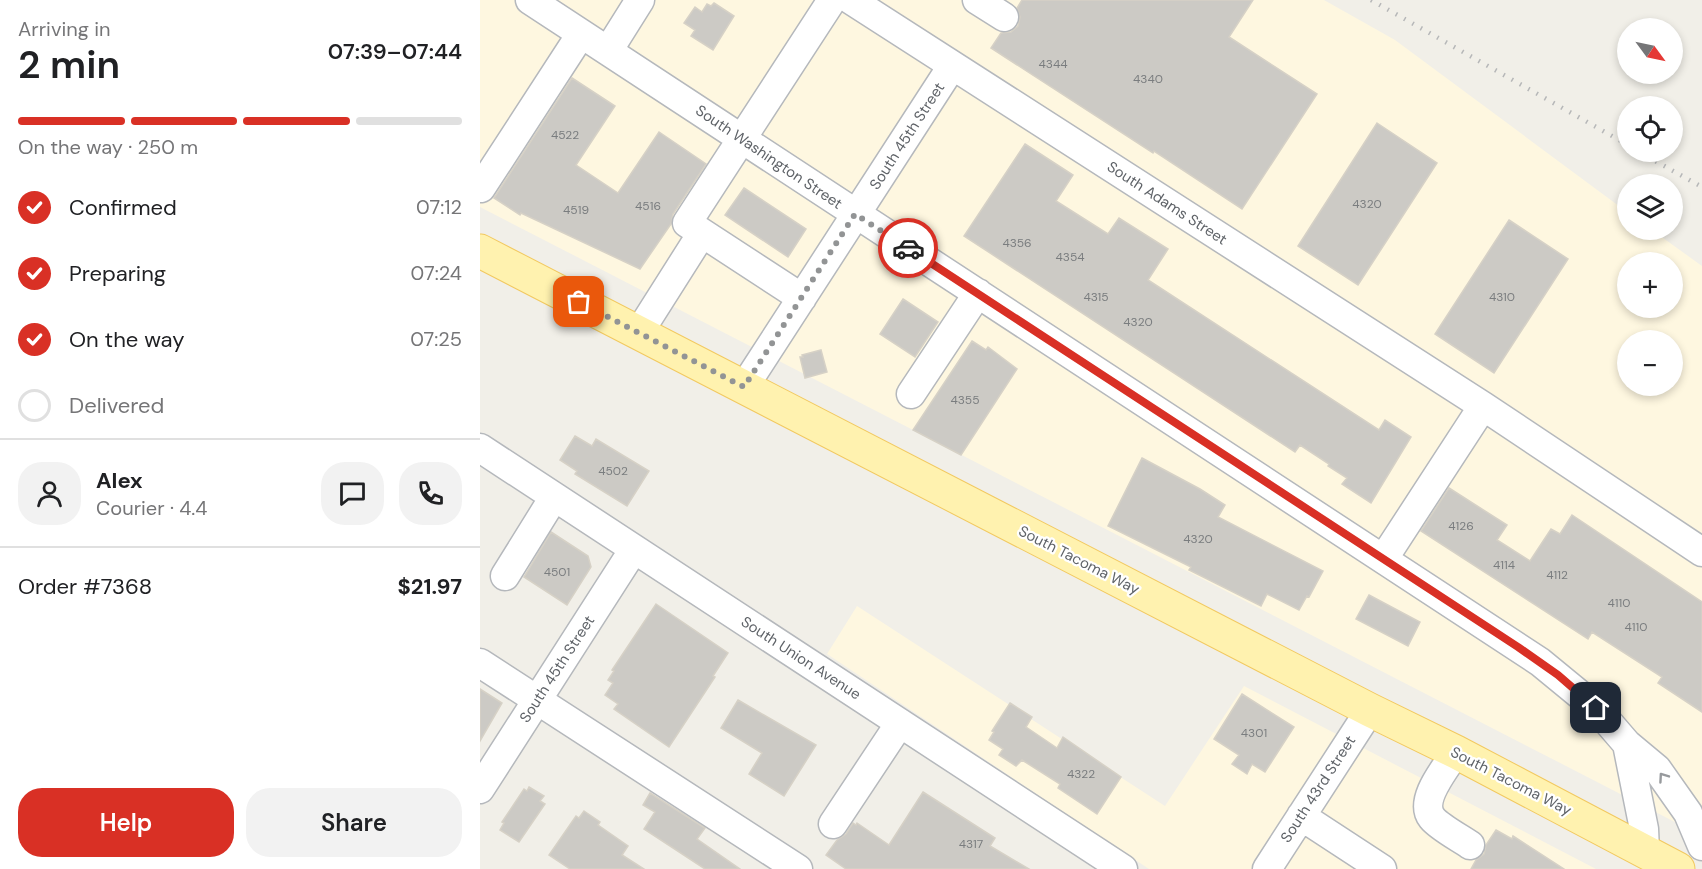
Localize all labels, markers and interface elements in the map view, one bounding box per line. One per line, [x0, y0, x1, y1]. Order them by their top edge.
text: Arriving in [18, 16, 110, 42]
north arrow [1617, 18, 1683, 84]
map controls [1617, 18, 1683, 396]
text: 07:39–07:44 [328, 37, 462, 66]
text: 2 min [18, 39, 120, 90]
house number: 4344 [1039, 56, 1067, 72]
house number: 4340 [1133, 71, 1163, 87]
street label: South 45th Street [865, 78, 949, 193]
button: locate [1617, 96, 1683, 162]
street label: South Washington Street [692, 100, 846, 214]
house number: 4522 [551, 127, 579, 143]
text: On the way · 250 m [18, 134, 198, 160]
street label: South Adams Street [1103, 157, 1231, 249]
button: layers [1617, 174, 1683, 240]
icon: check [18, 191, 51, 224]
text: Confirmed [69, 193, 177, 222]
text: 07:12 [416, 194, 462, 220]
house number: 4320 [1352, 196, 1382, 212]
house number: 4516 [635, 198, 661, 214]
house number: 4519 [563, 202, 589, 218]
courier [878, 218, 938, 278]
icon: car [892, 232, 925, 265]
house number: 4356 [1002, 235, 1032, 251]
house number: 4354 [1056, 249, 1084, 265]
button: + [1617, 252, 1683, 318]
icon: check [18, 257, 51, 290]
text: Preparing [69, 259, 166, 288]
text: 07:24 [411, 260, 462, 286]
pin [553, 276, 604, 327]
icon: bag [562, 285, 595, 318]
house number: 4315 [1083, 289, 1109, 305]
house number: 4310 [1489, 289, 1515, 305]
house number: 4320 [1123, 314, 1153, 330]
icon: check [18, 323, 51, 356]
text: On the way [69, 325, 184, 354]
text: 07:25 [410, 326, 462, 352]
button: − [1617, 330, 1683, 396]
text: Delivered [69, 391, 164, 420]
house number: 4355 [950, 392, 980, 408]
button: person [18, 462, 81, 525]
button: chat [321, 462, 384, 525]
button: phone [399, 462, 462, 525]
house number: 4502 [598, 463, 628, 479]
text: Alex [96, 466, 143, 495]
text: Courier · 4.4 [96, 495, 207, 521]
house number: 4126 [1448, 518, 1474, 534]
street label: South Tacoma Way [1015, 521, 1143, 599]
house number: 4320 [1183, 531, 1213, 547]
house number: 4114 [1493, 557, 1515, 573]
house number: 4501 [544, 564, 570, 580]
house number: 4112 [1546, 567, 1568, 583]
text: Order #7368 [18, 572, 152, 601]
text: $21.97 [398, 572, 462, 601]
house number: 4110 [1608, 595, 1630, 611]
street label: South 45th Street [515, 611, 599, 726]
street label: South Union Avenue [737, 612, 865, 704]
house number: 4110 [1625, 619, 1647, 635]
pin [1570, 682, 1621, 733]
icon: home [1579, 691, 1612, 724]
house number: 4301 [1241, 725, 1267, 741]
street label: South 43rd Street [1276, 732, 1360, 846]
street label: South Tacoma Way [1447, 742, 1575, 820]
house number: 4322 [1067, 766, 1095, 782]
one-way arrow [1659, 773, 1670, 784]
button: Help [18, 788, 234, 857]
button: Share [246, 788, 462, 857]
house number: 4317 [959, 836, 983, 852]

